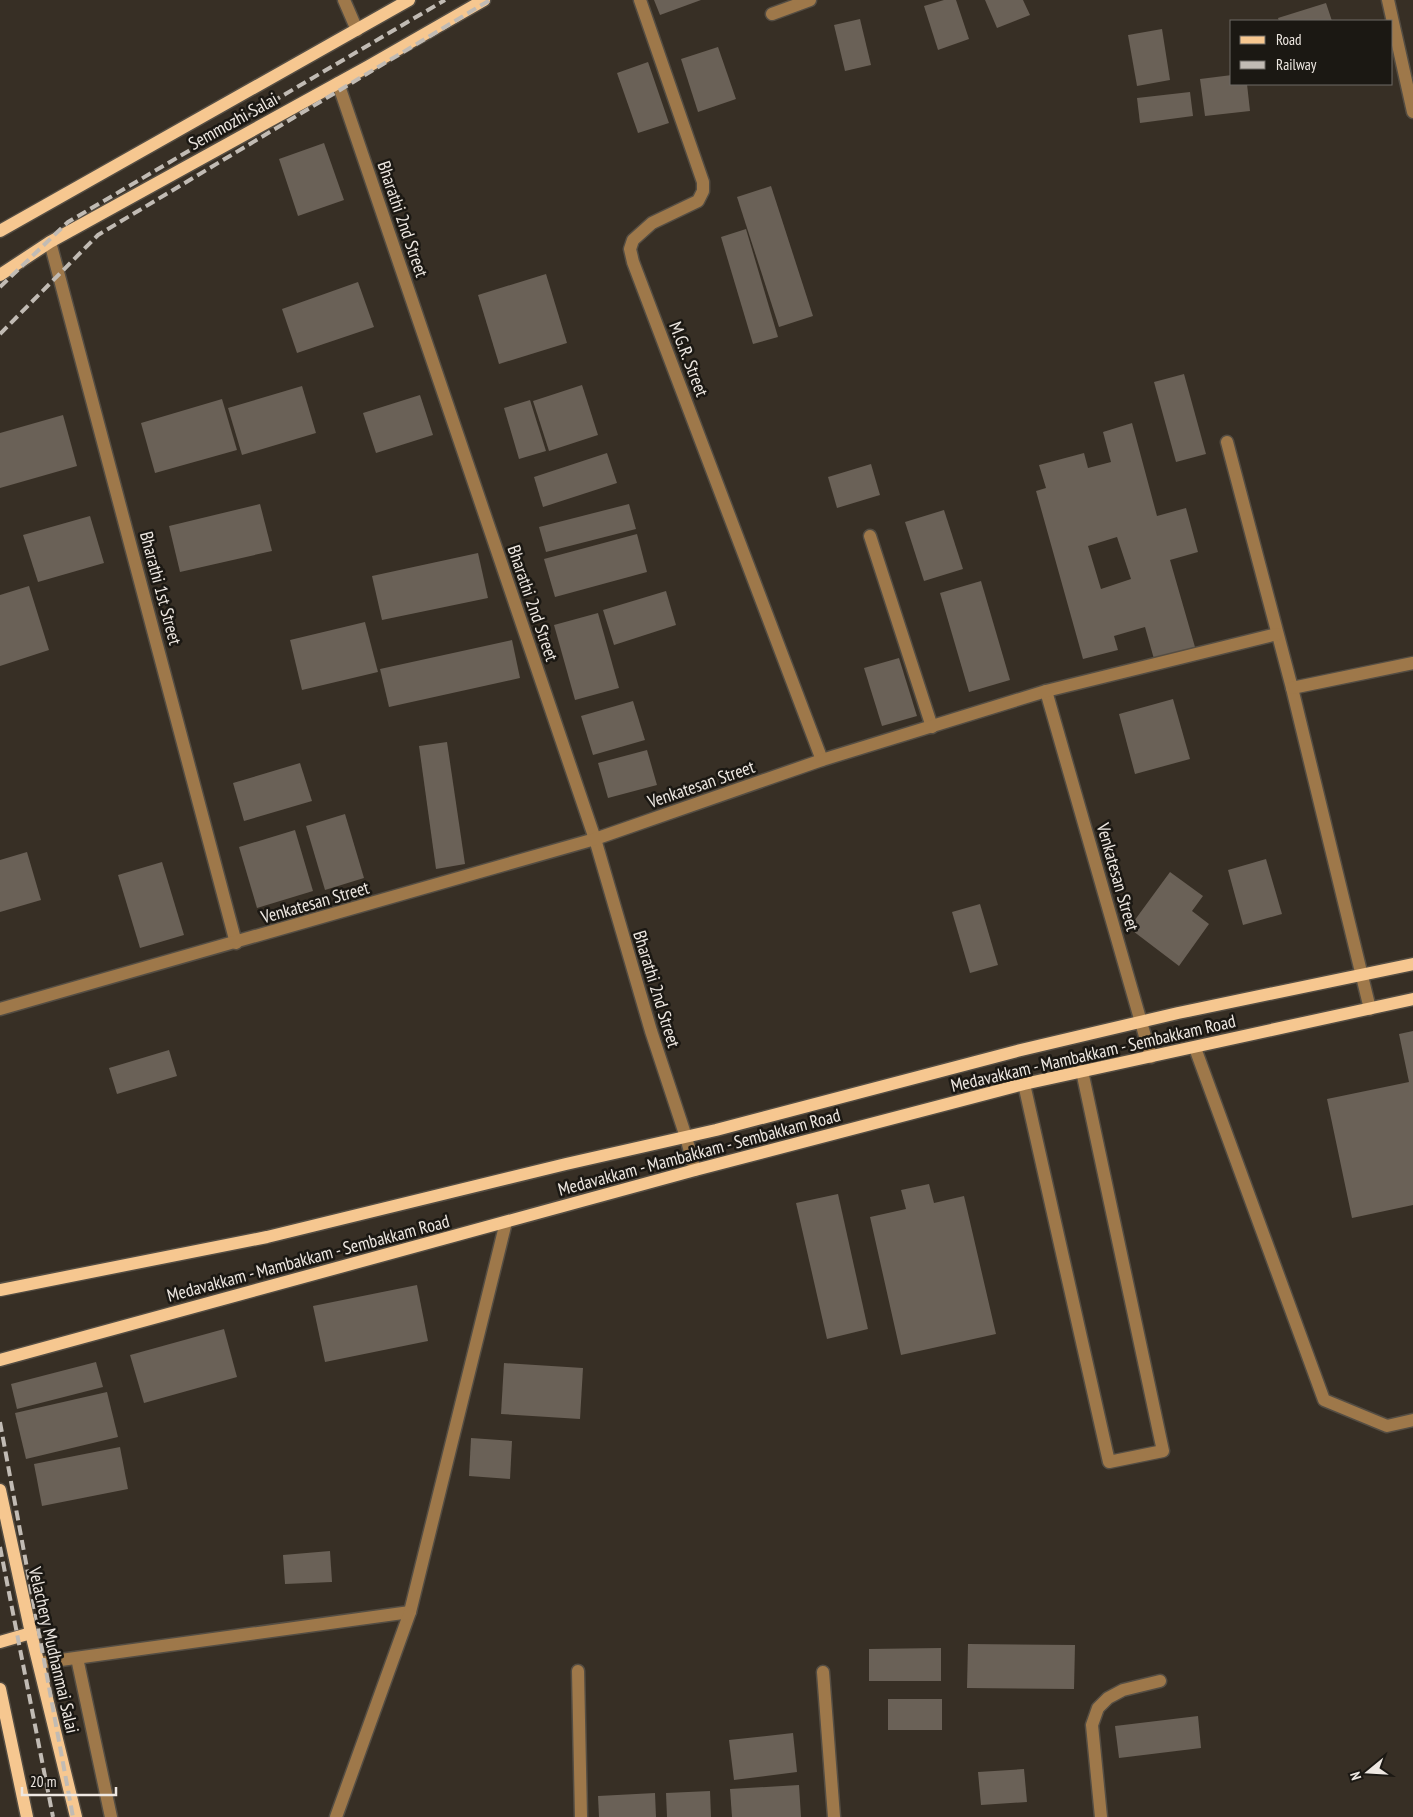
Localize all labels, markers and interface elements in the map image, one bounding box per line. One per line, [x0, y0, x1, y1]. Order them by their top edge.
legend [1230, 20, 1393, 85]
text: Road [1276, 30, 1302, 49]
text: Railway [1276, 55, 1317, 74]
street label: Semmozhi Salai [184, 87, 282, 155]
street label: Bharathi 2nd Street [372, 158, 434, 280]
street label: M.G.R. Street [664, 318, 714, 400]
street label: Bharathi 1st Street [135, 529, 187, 647]
street label: Bharathi 2nd Street [502, 542, 564, 664]
street label: Venkatesan Street [644, 755, 757, 813]
street label: Venkatesan Street [1091, 819, 1144, 934]
street label: Venkatesan Street [257, 876, 372, 929]
street label: Bharathi 2nd Street [628, 928, 686, 1050]
street label: Medavakkam - Mambakkam - Sembakkam Road [948, 1009, 1238, 1097]
street label: Medavakkam - Mambakkam - Sembakkam Road [555, 1103, 843, 1201]
street label: Medavakkam - Mambakkam - Sembakkam Road [164, 1209, 452, 1307]
street label: Velachery Mudhanmai Salai [23, 1564, 84, 1735]
north arrow [1343, 1747, 1393, 1797]
scale bar [22, 1764, 116, 1796]
text: N [1346, 1770, 1365, 1782]
text: 20 m [30, 1772, 56, 1791]

